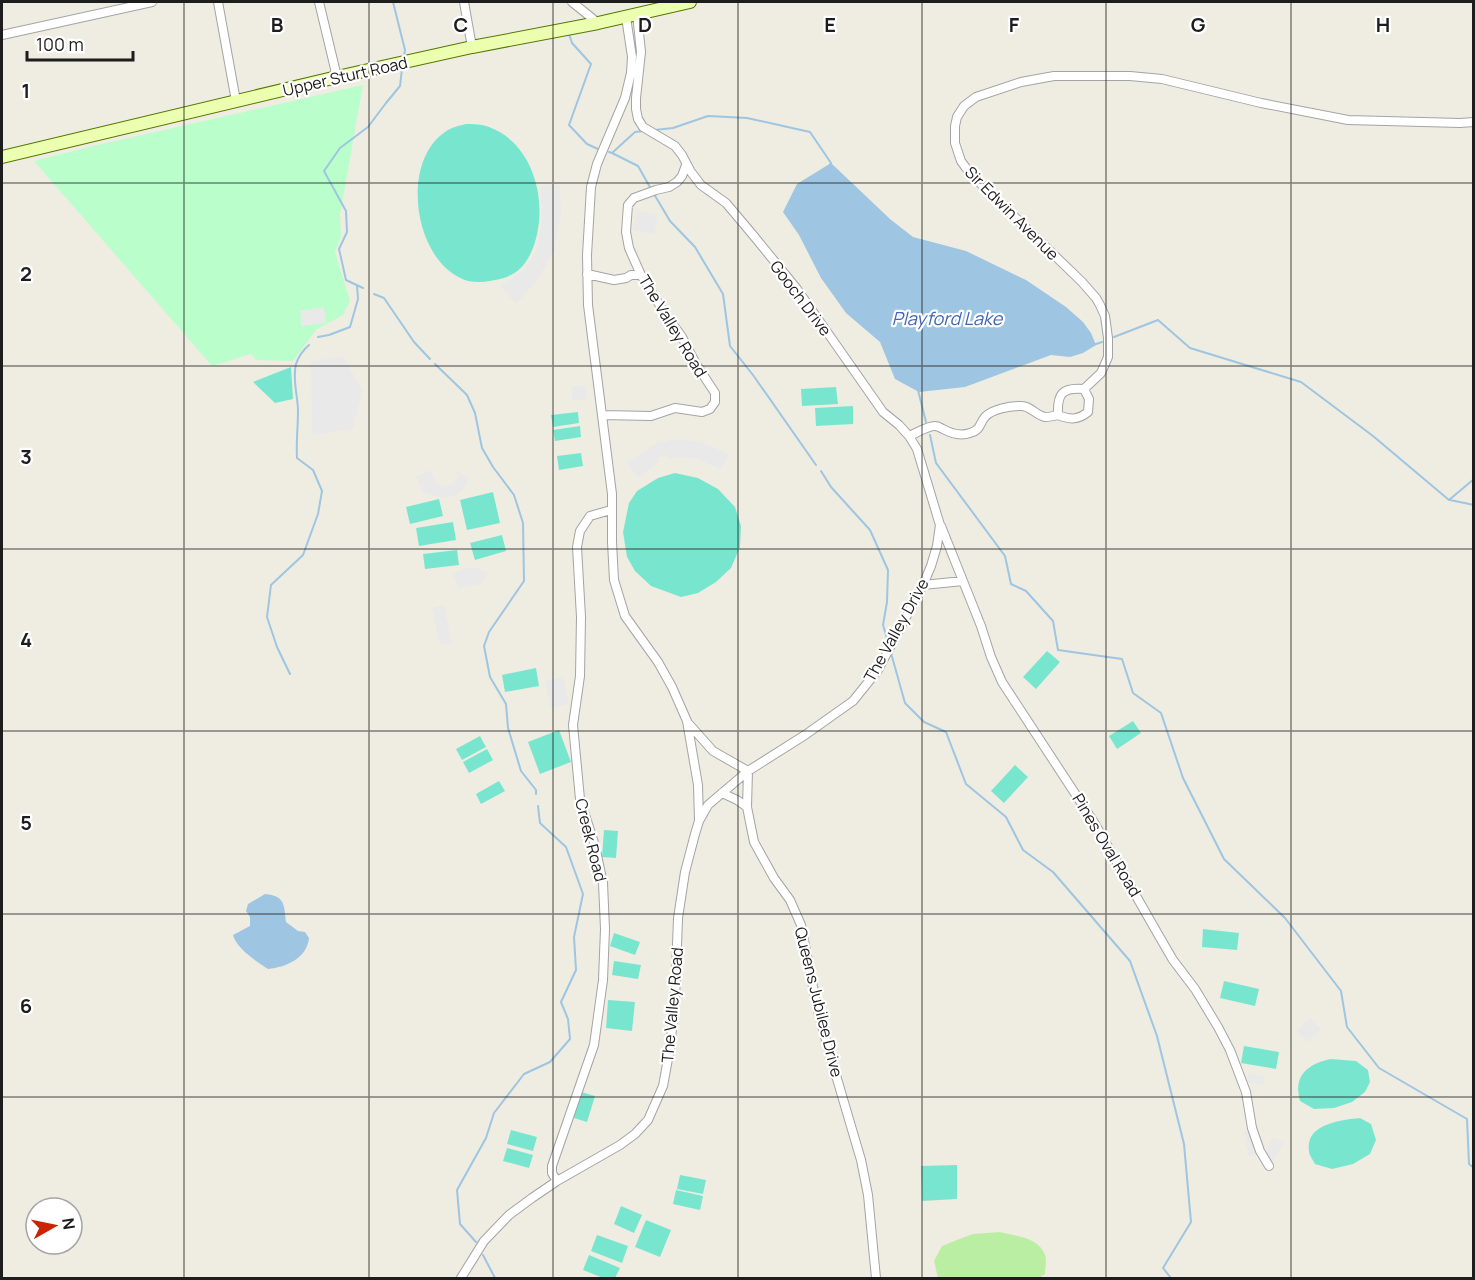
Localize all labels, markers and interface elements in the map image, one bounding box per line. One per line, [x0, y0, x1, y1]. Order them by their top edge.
text: B [271, 11, 284, 38]
text: C [454, 11, 468, 38]
text: D [638, 11, 652, 38]
text: E [824, 11, 836, 38]
text: F [1009, 11, 1020, 38]
text: G [1191, 11, 1206, 38]
text: H [1376, 11, 1390, 38]
scale bar [27, 24, 134, 62]
text: 100 m [36, 32, 84, 56]
street label: Upper Sturt Road [280, 51, 410, 101]
text: 1 [22, 77, 30, 104]
street label: Sir Edwin Avenue [960, 161, 1064, 265]
street label: Gooch Drive [765, 256, 837, 340]
text: 2 [20, 260, 32, 287]
street label: The Valley Road [634, 271, 712, 381]
water label: Playford Lake [892, 306, 1004, 330]
text: 3 [20, 443, 32, 470]
street label: The Valley Drive [858, 574, 934, 686]
text: 4 [20, 626, 32, 653]
street label: Pines Oval Road [1067, 789, 1147, 901]
street label: Creek Road [570, 796, 612, 884]
text: 5 [20, 809, 32, 836]
street label: Queens Jubilee Drive [790, 925, 848, 1079]
street label: The Valley Road [656, 946, 688, 1064]
text: 6 [20, 992, 32, 1019]
north arrow [24, 1196, 84, 1256]
text: N [57, 1216, 81, 1231]

